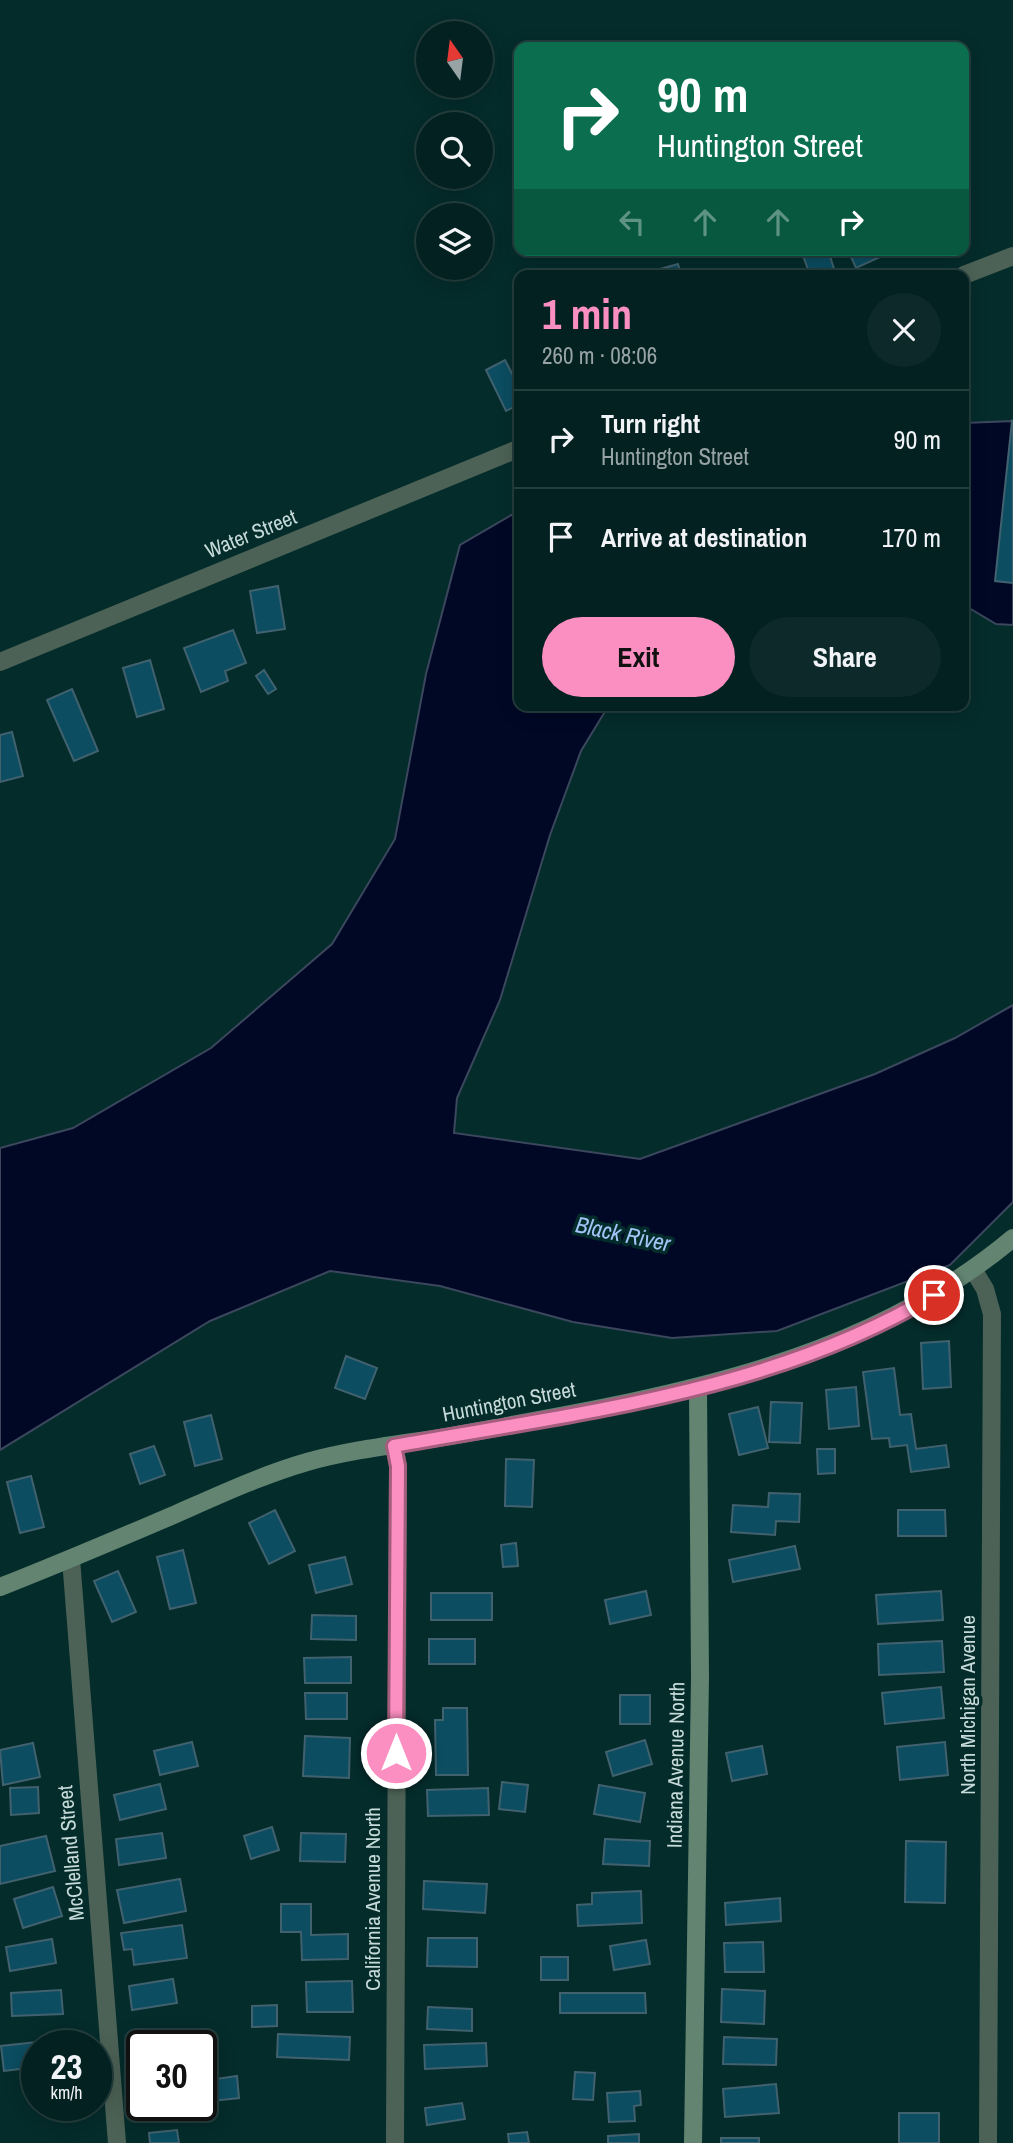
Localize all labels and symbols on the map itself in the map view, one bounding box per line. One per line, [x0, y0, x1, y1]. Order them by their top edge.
north arrow [416, 21, 494, 98]
street label: Water Street [201, 502, 301, 565]
water label: Black River [573, 1208, 674, 1259]
pin [904, 1265, 964, 1325]
street label: Huntington Street [440, 1374, 578, 1429]
street label: North Michigan Avenue [953, 1615, 982, 1795]
street label: Indiana Avenue North [660, 1682, 691, 1848]
position arrow [359, 1716, 433, 1790]
street label: McClelland Street [50, 1784, 91, 1922]
street label: California Avenue North [358, 1807, 387, 1991]
speed limit sign: 30 [126, 2030, 217, 2121]

